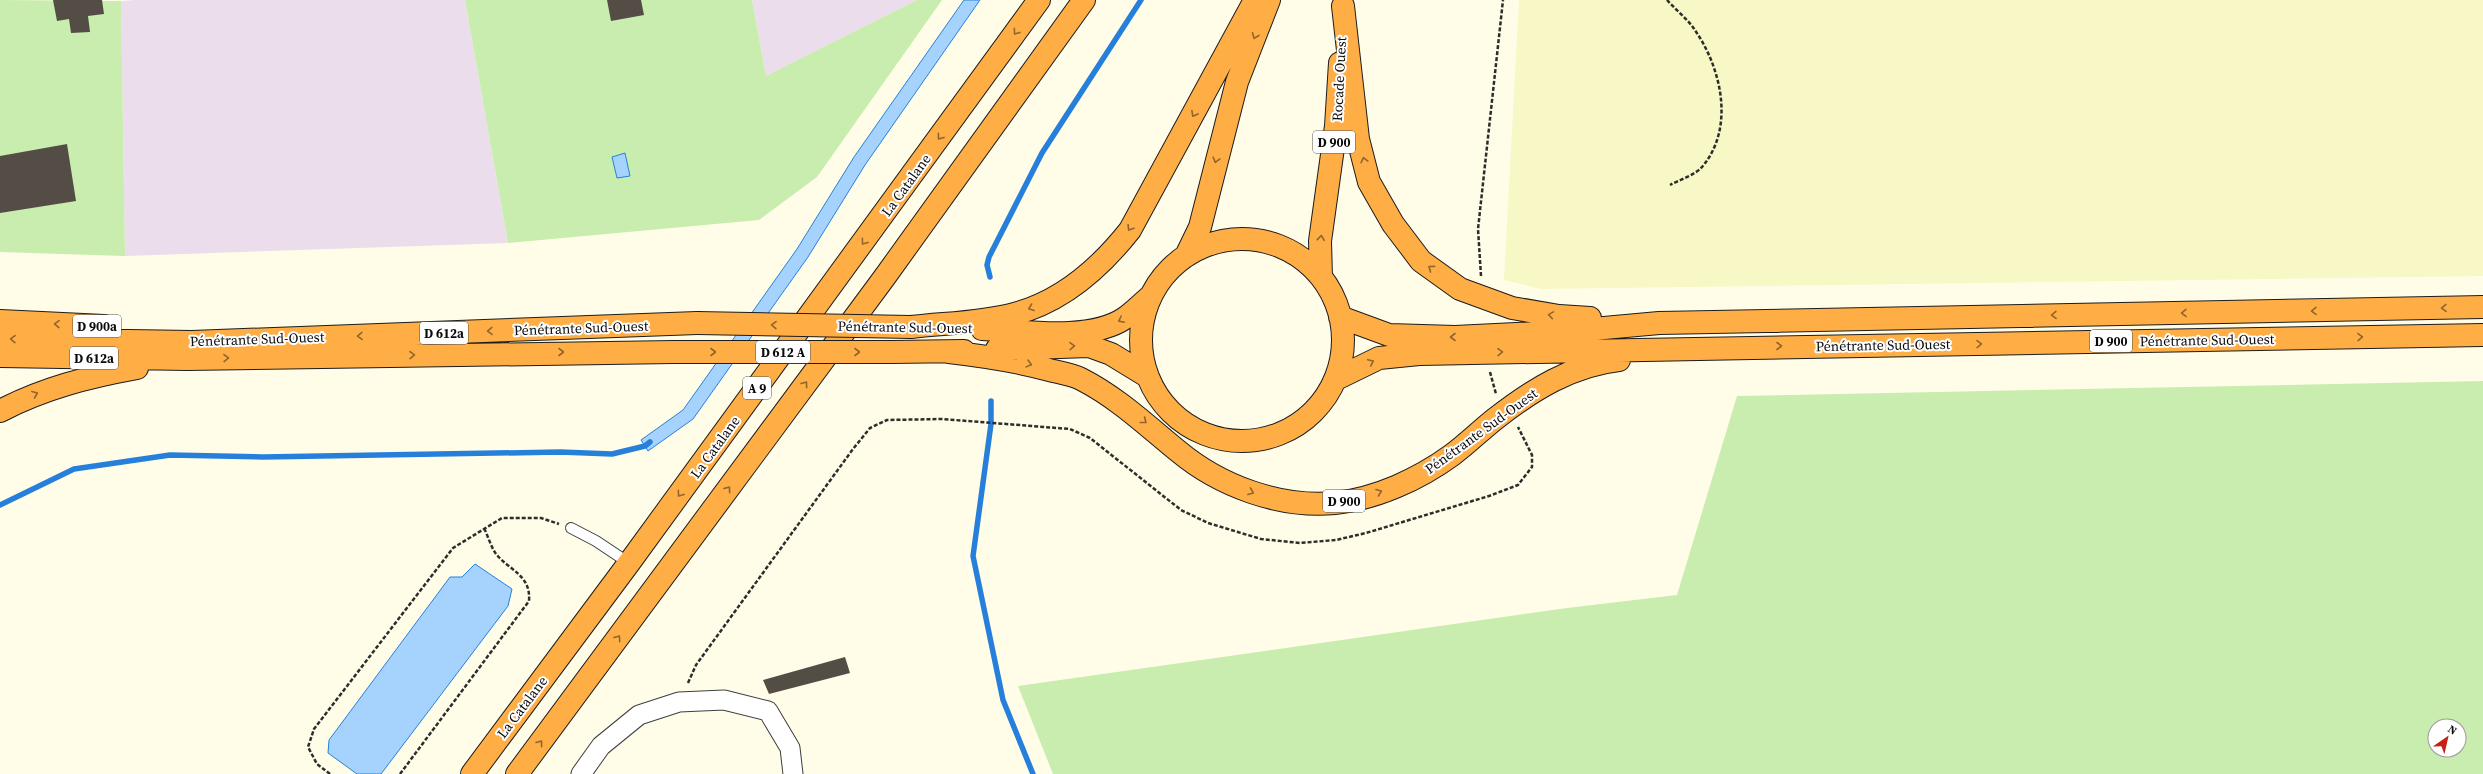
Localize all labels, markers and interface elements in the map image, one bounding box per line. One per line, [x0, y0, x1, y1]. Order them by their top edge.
one-way arrow [1013, 28, 1021, 35]
one-way arrow [1251, 33, 1259, 40]
street label: Rocade Ouest [1327, 36, 1351, 122]
one-way arrow [1191, 110, 1198, 118]
road number: D 900 [1313, 131, 1355, 153]
one-way arrow [937, 133, 945, 140]
street label: La Catalane [876, 150, 936, 220]
one-way arrow [1212, 156, 1221, 163]
one-way arrow [1360, 157, 1368, 163]
one-way arrow [1128, 224, 1135, 231]
one-way arrow [1316, 235, 1325, 241]
one-way arrow [862, 238, 869, 245]
one-way arrow [1429, 266, 1436, 273]
one-way arrow [1027, 303, 1034, 311]
one-way arrow [2441, 304, 2447, 312]
one-way arrow [2311, 306, 2317, 315]
one-way arrow [2181, 309, 2187, 317]
one-way arrow [1548, 311, 1554, 320]
one-way arrow [2051, 311, 2057, 319]
road number: D 900a [73, 315, 121, 337]
one-way arrow [1118, 315, 1125, 323]
street label: Pénétrante Sud-Ouest [513, 316, 649, 340]
street label: Pénétrante Sud-Ouest [838, 316, 973, 338]
one-way arrow [54, 319, 60, 328]
one-way arrow [771, 320, 777, 329]
road number: D 612a [420, 322, 468, 344]
street label: Pénétrante Sud-Ouest [189, 327, 325, 351]
one-way arrow [487, 327, 493, 335]
street label: Pénétrante Sud-Ouest [2140, 329, 2275, 351]
road number: D 900 [2090, 330, 2132, 352]
one-way arrow [357, 331, 363, 340]
one-way arrow [1450, 333, 1456, 341]
one-way arrow [2357, 333, 2363, 341]
street label: Pénétrante Sud-Ouest [1816, 334, 1951, 356]
one-way arrow [10, 335, 16, 343]
one-way arrow [1976, 340, 1982, 348]
road number: D 612 A [756, 341, 810, 363]
one-way arrow [1069, 342, 1075, 351]
one-way arrow [1776, 342, 1782, 350]
road number: D 612a [70, 347, 118, 369]
one-way arrow [558, 348, 564, 356]
one-way arrow [710, 348, 716, 356]
one-way arrow [854, 348, 860, 356]
one-way arrow [1497, 348, 1503, 356]
one-way arrow [409, 351, 415, 359]
one-way arrow [223, 354, 229, 362]
one-way arrow [1025, 359, 1032, 368]
one-way arrow [1367, 359, 1374, 367]
road number: A 9 [743, 377, 771, 399]
one-way arrow [800, 381, 808, 388]
street label: Pénétrante Sud-Ouest [1421, 383, 1542, 479]
one-way arrow [32, 391, 39, 399]
street label: La Catalane [685, 412, 745, 482]
one-way arrow [1140, 416, 1147, 423]
one-way arrow [723, 486, 730, 493]
one-way arrow [1247, 487, 1255, 495]
one-way arrow [1375, 489, 1382, 497]
one-way arrow [678, 490, 685, 497]
road number: D 900 [1323, 490, 1365, 512]
one-way arrow [613, 636, 620, 643]
street label: La Catalane [492, 672, 552, 742]
north arrow [2427, 718, 2467, 758]
text: N [2445, 722, 2460, 739]
one-way arrow [535, 740, 542, 747]

